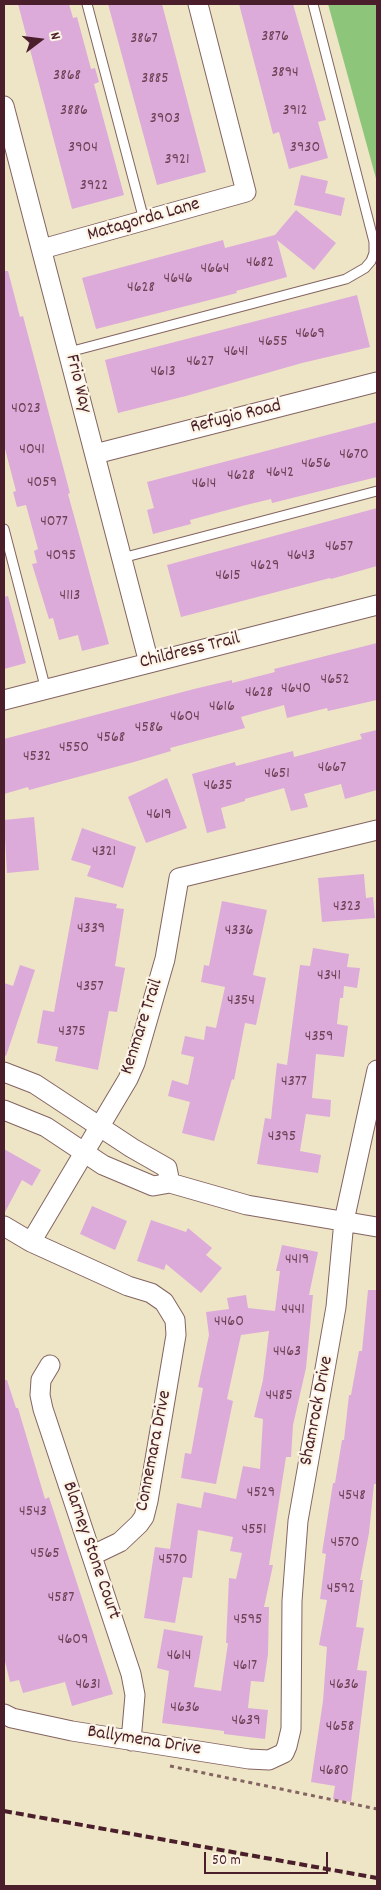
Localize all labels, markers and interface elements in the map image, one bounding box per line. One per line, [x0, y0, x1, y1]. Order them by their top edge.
north arrow [15, 15, 65, 65]
house number: 3876 [261, 28, 289, 48]
text: N [44, 30, 65, 42]
house number: 3867 [130, 30, 158, 50]
house number: 3894 [271, 64, 299, 84]
house number: 3868 [53, 67, 81, 87]
house number: 3885 [141, 70, 169, 90]
house number: 3886 [60, 102, 88, 122]
house number: 3912 [283, 102, 307, 122]
house number: 3903 [150, 110, 180, 130]
house number: 3904 [68, 139, 98, 159]
house number: 3930 [290, 139, 320, 159]
house number: 3921 [165, 151, 189, 171]
house number: 3922 [80, 177, 108, 197]
street label: Matagorda Lane [85, 194, 203, 248]
house number: 4682 [246, 254, 274, 274]
house number: 4664 [201, 260, 229, 280]
house number: 4646 [164, 270, 192, 290]
house number: 4628 [127, 279, 155, 299]
house number: 4669 [295, 325, 325, 345]
house number: 4655 [258, 333, 288, 353]
house number: 4641 [224, 343, 248, 363]
street label: Frio Way [59, 352, 95, 416]
house number: 4627 [186, 353, 214, 373]
house number: 4613 [150, 363, 176, 383]
street label: Refugio Road [188, 396, 284, 440]
house number: 4023 [11, 400, 41, 420]
house number: 4041 [19, 441, 45, 461]
house number: 4670 [339, 446, 369, 466]
house number: 4656 [301, 455, 331, 475]
house number: 4642 [266, 464, 294, 484]
house number: 4628 [227, 467, 255, 487]
house number: 4059 [27, 474, 57, 494]
house number: 4614 [192, 475, 216, 495]
house number: 4077 [40, 513, 68, 533]
house number: 4657 [325, 538, 353, 558]
house number: 4095 [46, 547, 76, 567]
house number: 4643 [287, 547, 315, 567]
house number: 4629 [251, 557, 279, 577]
house number: 4615 [215, 567, 241, 587]
house number: 4113 [60, 587, 80, 607]
street label: Childress Trail [138, 629, 242, 675]
house number: 4652 [321, 671, 349, 691]
house number: 4640 [281, 680, 311, 700]
house number: 4628 [245, 684, 273, 704]
house number: 4616 [209, 698, 235, 718]
house number: 4604 [170, 708, 200, 728]
house number: 4586 [135, 719, 163, 739]
house number: 4568 [97, 729, 125, 749]
house number: 4550 [59, 739, 89, 759]
house number: 4532 [23, 748, 51, 768]
house number: 4667 [318, 759, 346, 779]
house number: 4651 [264, 765, 290, 785]
house number: 4635 [204, 777, 232, 797]
house number: 4619 [146, 806, 172, 826]
house number: 4321 [92, 843, 116, 863]
house number: 4323 [333, 898, 361, 918]
house number: 4339 [77, 920, 105, 940]
house number: 4336 [225, 922, 253, 942]
house number: 4341 [317, 967, 341, 987]
street label: Kenmare Trail [117, 976, 169, 1078]
house number: 4357 [76, 978, 104, 998]
house number: 4354 [227, 992, 255, 1012]
house number: 4375 [58, 1023, 86, 1043]
house number: 4359 [305, 1028, 333, 1048]
house number: 4377 [281, 1073, 307, 1093]
house number: 4395 [268, 1128, 296, 1148]
house number: 4419 [285, 1251, 309, 1271]
house number: 4441 [281, 1301, 305, 1321]
house number: 4460 [214, 1313, 244, 1333]
house number: 4463 [273, 1343, 301, 1363]
street label: Shamrock Drive [296, 1354, 340, 1468]
house number: 4485 [265, 1387, 293, 1407]
street label: Connemara Drive [132, 1389, 178, 1513]
street label: Blarney Stone Court [56, 1479, 124, 1623]
house number: 4529 [247, 1484, 275, 1504]
house number: 4548 [338, 1487, 366, 1507]
house number: 4543 [19, 1503, 47, 1523]
house number: 4551 [242, 1521, 266, 1541]
house number: 4570 [331, 1534, 359, 1554]
house number: 4565 [30, 1545, 60, 1565]
house number: 4570 [159, 1551, 187, 1571]
house number: 4592 [327, 1580, 355, 1600]
house number: 4587 [48, 1589, 74, 1609]
house number: 4595 [234, 1611, 262, 1631]
house number: 4609 [58, 1631, 88, 1651]
house number: 4614 [167, 1647, 191, 1667]
house number: 4617 [233, 1657, 257, 1677]
house number: 4631 [75, 1676, 101, 1696]
house number: 4636 [329, 1676, 359, 1696]
house number: 4636 [170, 1699, 200, 1719]
house number: 4639 [232, 1712, 260, 1732]
house number: 4658 [326, 1718, 354, 1738]
street label: Ballymena Drive [86, 1722, 202, 1762]
house number: 4680 [319, 1762, 349, 1782]
scale bar [206, 1842, 330, 1874]
text: 50 m [212, 1850, 241, 1872]

